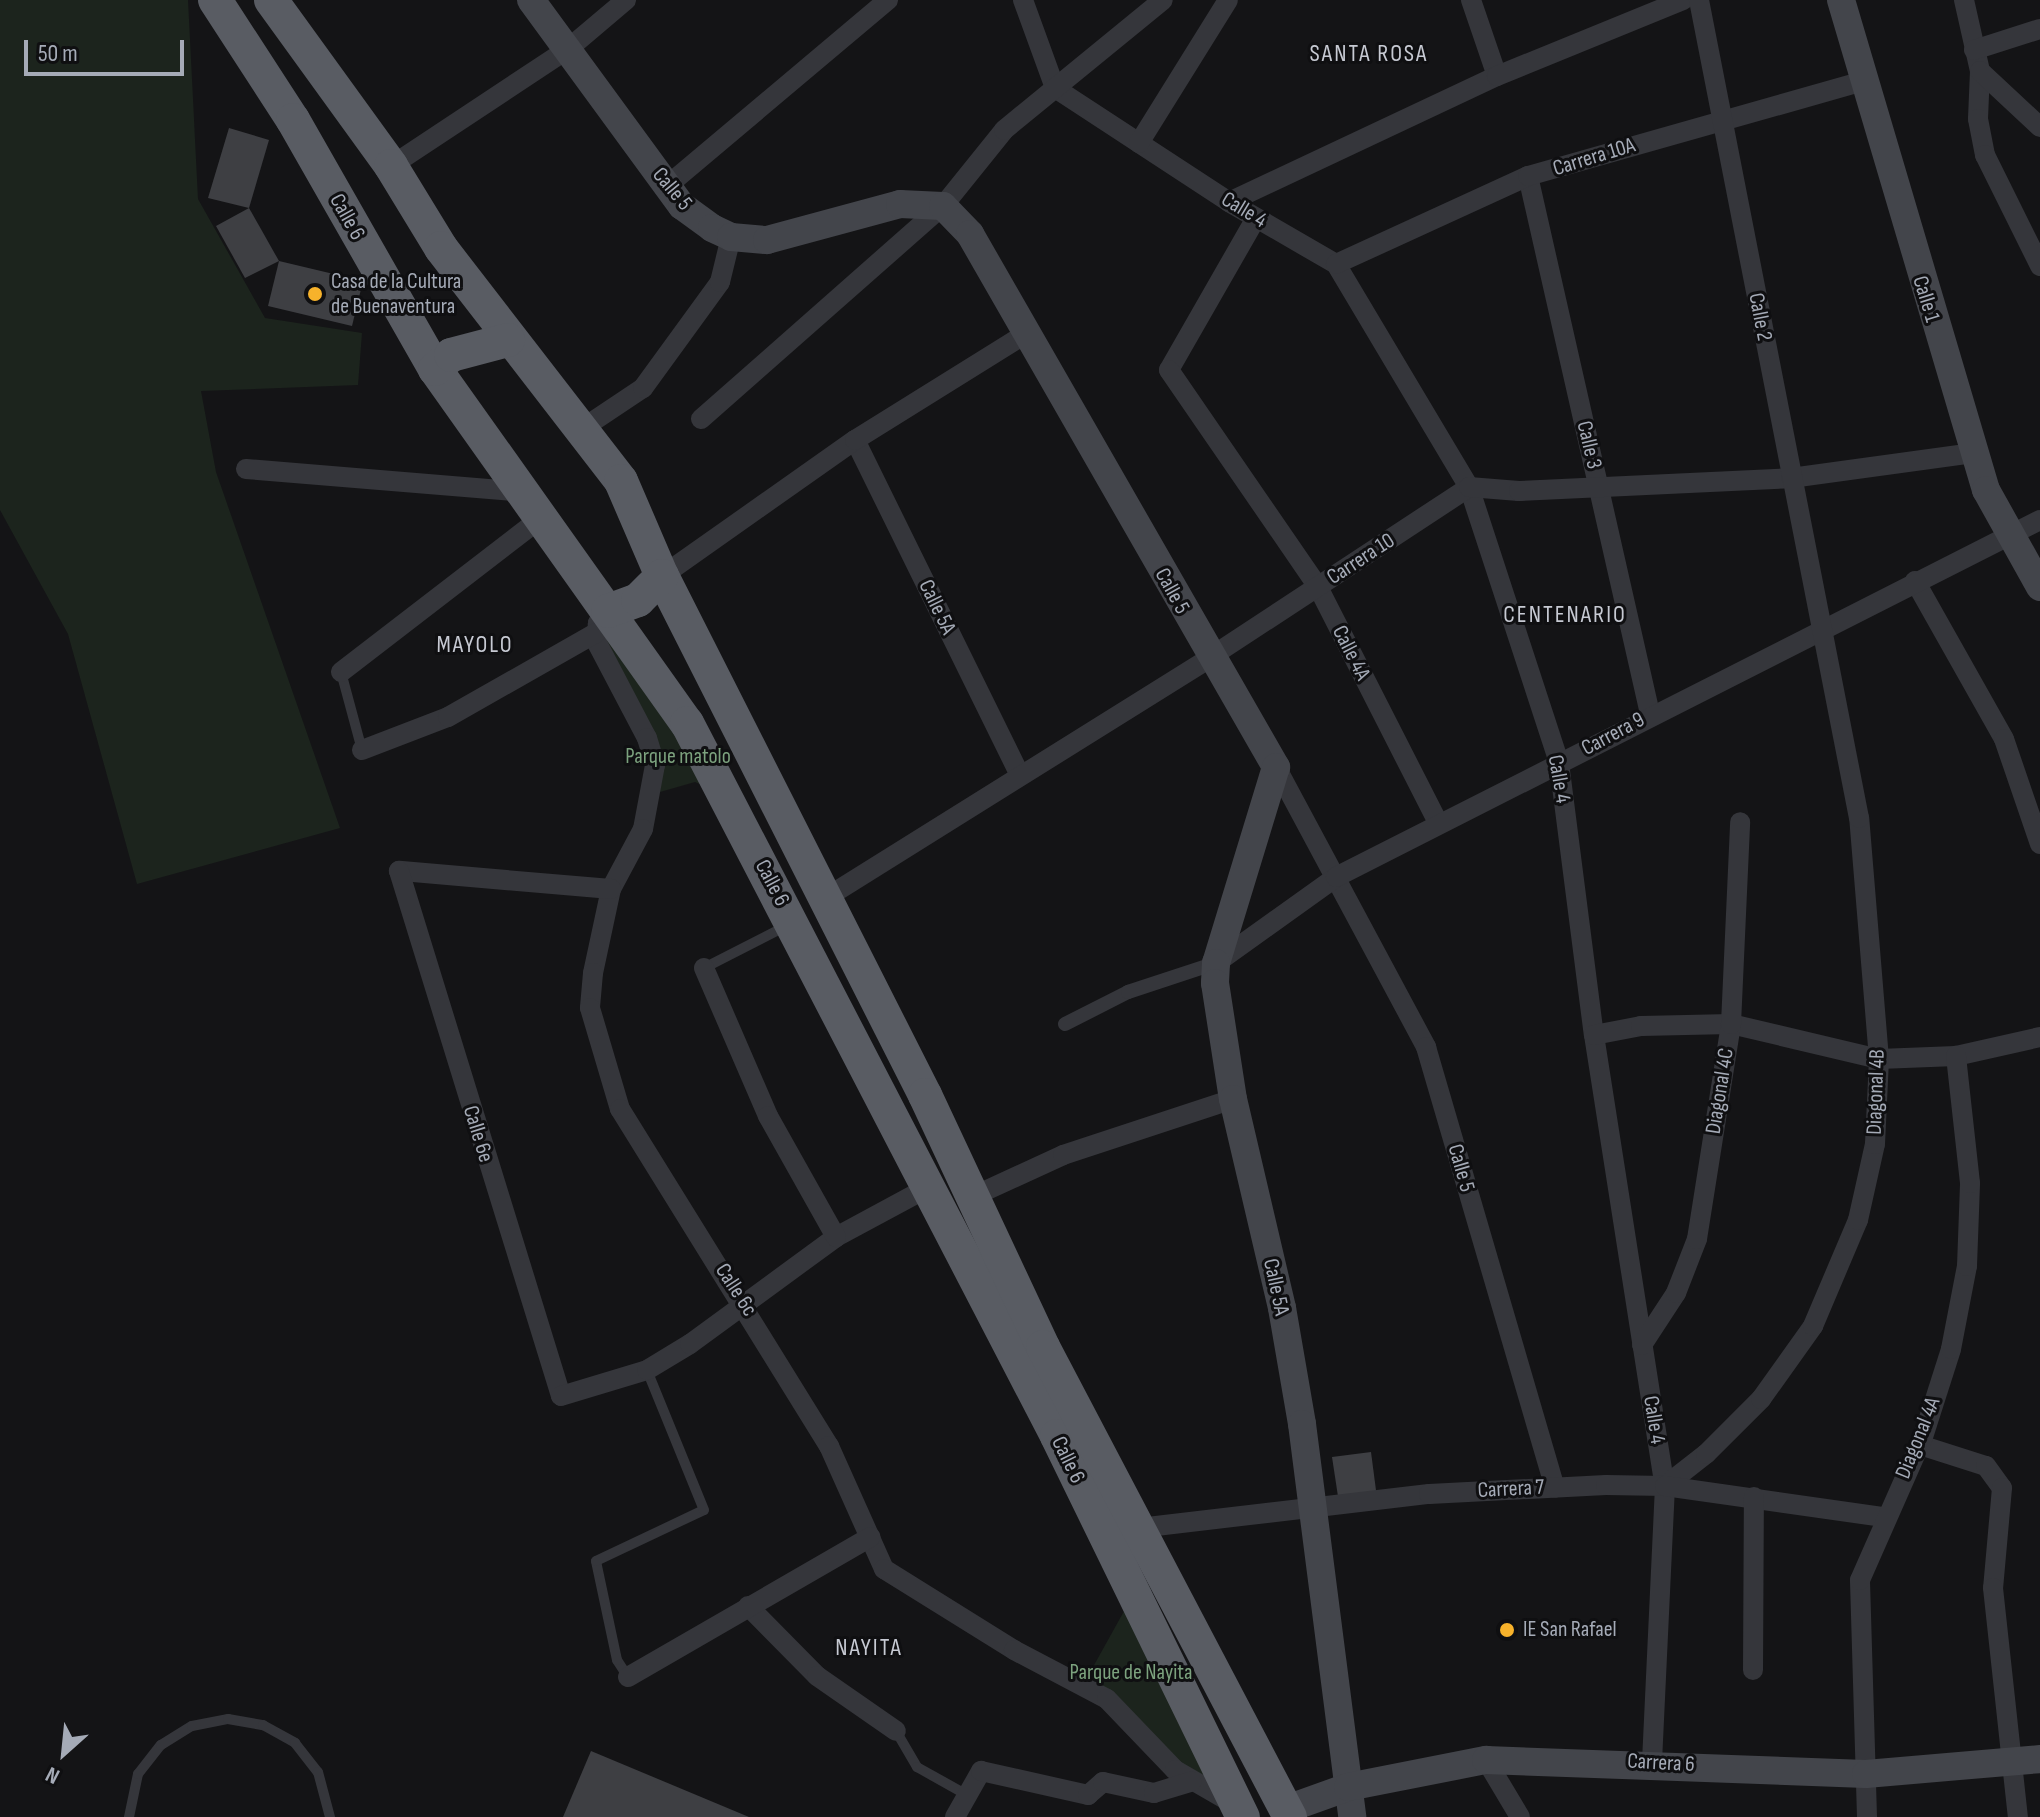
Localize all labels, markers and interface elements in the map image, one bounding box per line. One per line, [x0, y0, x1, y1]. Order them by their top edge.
scale bar [28, 24, 188, 74]
text: 50 m [38, 39, 78, 68]
district label: SANTA ROSA [1310, 40, 1428, 68]
street label: Carrera 10A [1550, 132, 1638, 182]
street label: Calle 5 [646, 162, 698, 216]
street label: Calle 4 [1216, 186, 1272, 234]
street label: Calle 6 [324, 189, 370, 245]
place label: Casa de la Cultura de Buenaventura [331, 268, 461, 320]
street label: Calle 1 [1907, 273, 1945, 325]
marker: Casa de la Cultura de Buenaventura [306, 285, 324, 303]
street label: Calle 2 [1742, 291, 1778, 343]
street label: Calle 3 [1571, 418, 1607, 472]
street label: Carrera 10 [1322, 527, 1400, 591]
street label: Calle 5 [1149, 564, 1195, 618]
street label: Calle 5A [913, 575, 961, 639]
district label: CENTENARIO [1503, 601, 1627, 629]
street label: Calle 4A [1326, 621, 1376, 685]
district label: MAYOLO [436, 631, 514, 659]
street label: Carrera 9 [1577, 706, 1649, 762]
park label: Parque matolo [625, 744, 731, 770]
street label: Calle 4 [1542, 753, 1576, 805]
street label: Calle 6 [749, 855, 795, 911]
street label: Diagonal 4C [1700, 1046, 1740, 1136]
street label: Diagonal 4B [1861, 1049, 1891, 1135]
street label: Calle 6e [457, 1103, 499, 1165]
street label: Calle 5 [1442, 1141, 1480, 1195]
street label: Calle 5A [1257, 1256, 1295, 1318]
street label: Calle 6c [709, 1259, 763, 1321]
street label: Calle 4 [1637, 1394, 1671, 1446]
street label: Diagonal 4A [1890, 1394, 1946, 1482]
street label: Calle 6 [1045, 1432, 1091, 1488]
street label: Carrera 7 [1477, 1474, 1545, 1504]
place label: IE San Rafael [1523, 1617, 1617, 1643]
marker: IE San Rafael [1498, 1621, 1516, 1639]
district label: NAYITA [835, 1634, 903, 1662]
park label: Parque de Nayita [1070, 1660, 1192, 1686]
north arrow [24, 1713, 104, 1793]
street label: Carrera 6 [1627, 1748, 1695, 1778]
text: N [42, 1760, 64, 1790]

